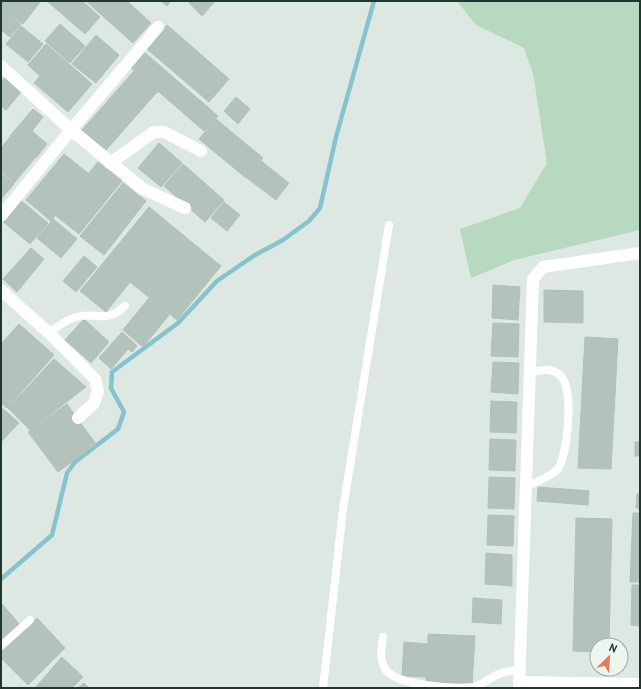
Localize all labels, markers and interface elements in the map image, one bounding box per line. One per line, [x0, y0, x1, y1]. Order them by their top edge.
north arrow [589, 637, 629, 677]
text: N [607, 640, 619, 656]

